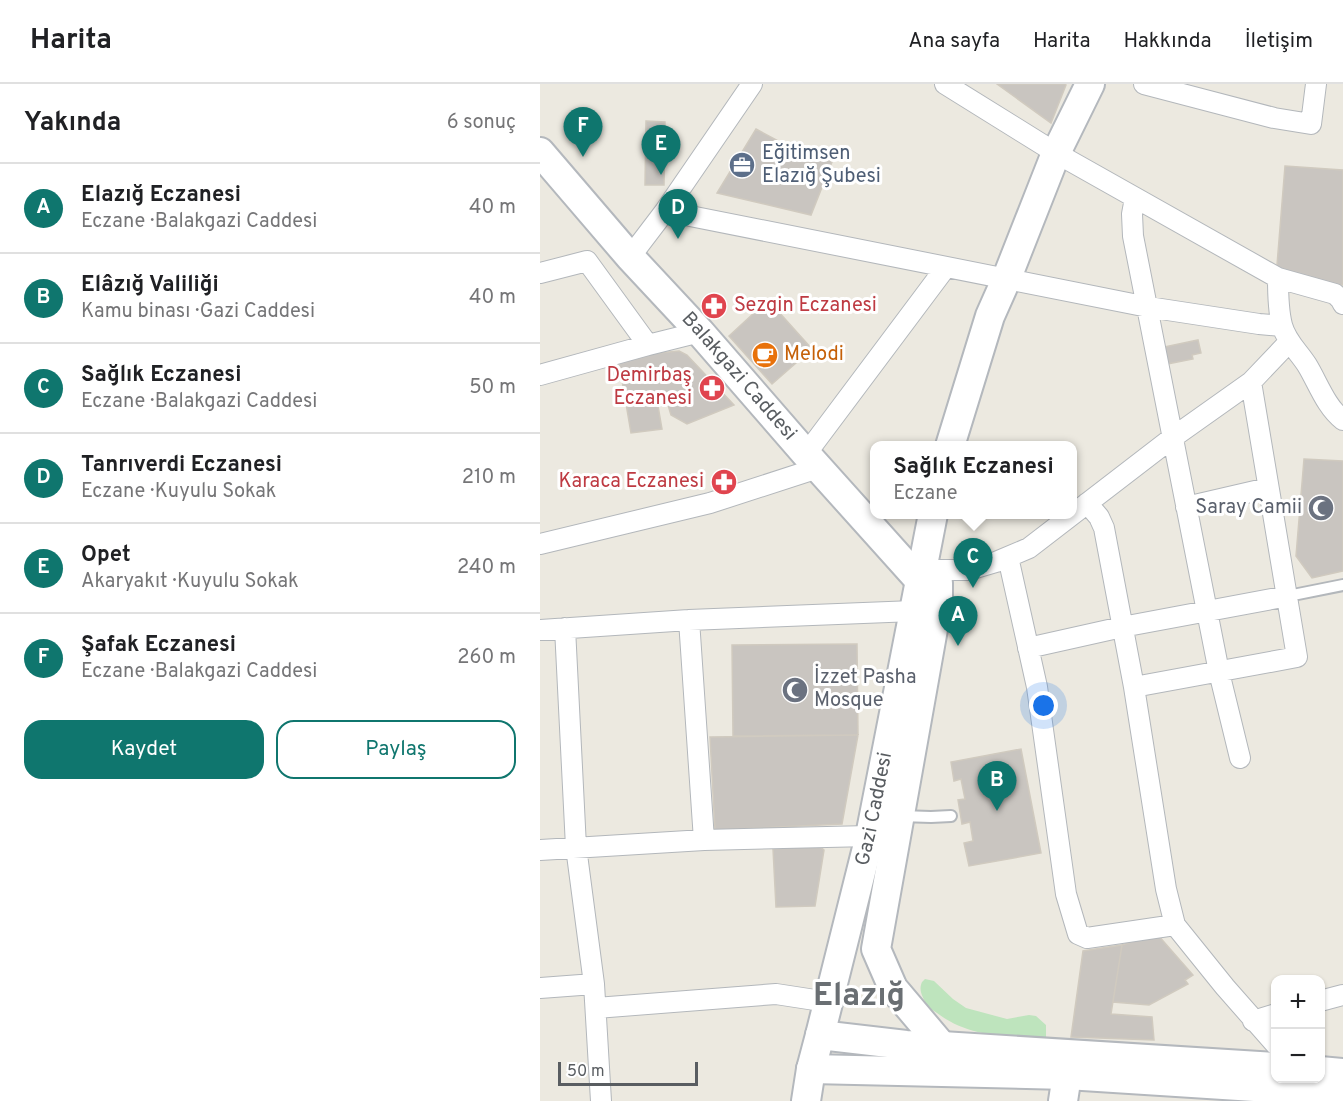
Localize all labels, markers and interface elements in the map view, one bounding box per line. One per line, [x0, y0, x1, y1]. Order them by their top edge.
text: Harita [30, 23, 112, 59]
text: Ana sayfa [908, 28, 1000, 55]
text: Harita [1033, 28, 1091, 55]
text: Hakkında [1124, 28, 1212, 55]
text: İletişim [1245, 28, 1313, 55]
text: Yakında [24, 107, 121, 140]
pin: F [564, 107, 603, 157]
text: 6 sonuç [447, 110, 516, 136]
pin: E [642, 126, 680, 175]
place label: Eğitimsen Elazığ Şubesi [762, 141, 881, 190]
office icon: Eğitimsen Elazığ Şubesi [727, 150, 757, 180]
text: Elazığ Eczanesi [81, 182, 241, 209]
pin: D [658, 190, 698, 239]
text: A [36, 195, 51, 221]
text: 40 m [469, 195, 516, 221]
text: Eczane · Balakgazi Caddesi [81, 209, 317, 235]
text: Elâzığ Valiliği [81, 272, 219, 299]
text: B [37, 285, 50, 311]
text: 40 m [469, 285, 516, 311]
pharmacy icon: Sezgin Eczanesi [699, 291, 729, 321]
place label: Sezgin Eczanesi [734, 293, 877, 319]
text: Kamu binası · Gazi Caddesi [81, 299, 315, 325]
street label: Balakgazi Caddesi [675, 307, 802, 447]
cafe icon: Melodi [750, 340, 780, 370]
place label: Melodi [784, 342, 844, 368]
text: Sağlık Eczanesi [81, 362, 241, 389]
place label: Demirbaş Eczanesi [606, 363, 692, 412]
pharmacy icon: Demirbaş Eczanesi [697, 373, 727, 403]
text: C [37, 375, 50, 401]
text: 50 m [469, 375, 516, 401]
text: Eczane · Balakgazi Caddesi [81, 389, 317, 415]
popup [870, 441, 1077, 519]
text: Tanrıverdi Eczanesi [81, 452, 282, 479]
text: Sağlık Eczanesi [893, 454, 1054, 481]
text: D [36, 465, 51, 491]
text: 210 m [462, 465, 516, 491]
pharmacy icon: Karaca Eczanesi [709, 467, 739, 497]
place label: Karaca Eczanesi [559, 469, 704, 495]
text: Eczane · Kuyulu Sokak [81, 479, 276, 505]
text: Eczane [893, 481, 958, 507]
mosque icon: Saray Camii [1306, 493, 1336, 523]
place label: Saray Camii [1195, 495, 1302, 521]
pin: C [954, 538, 992, 588]
text: Opet [81, 542, 131, 569]
text: E [37, 555, 50, 581]
text: 240 m [457, 555, 516, 581]
text: Akaryakıt · Kuyulu Sokak [81, 569, 299, 595]
pin: A [938, 596, 978, 646]
text: Şafak Eczanesi [81, 632, 236, 659]
text: F [38, 645, 49, 671]
text: 260 m [457, 645, 516, 671]
text: Eczane · Balakgazi Caddesi [81, 659, 317, 685]
place label: İzzet Pasha Mosque [814, 664, 916, 714]
mosque icon: İzzet Pasha Mosque [780, 675, 810, 705]
your location [1029, 691, 1058, 720]
button: Kaydet [24, 720, 264, 779]
button: Paylaş [276, 720, 516, 779]
street label: Gazi Caddesi [850, 750, 899, 869]
pin: B [978, 762, 1016, 811]
map controls [1271, 975, 1325, 1083]
button: + [1271, 975, 1325, 1029]
district label: Elazığ [813, 977, 905, 1017]
button: − [1271, 1029, 1325, 1083]
scale bar [558, 1059, 698, 1086]
text: 50 m [567, 1062, 605, 1082]

